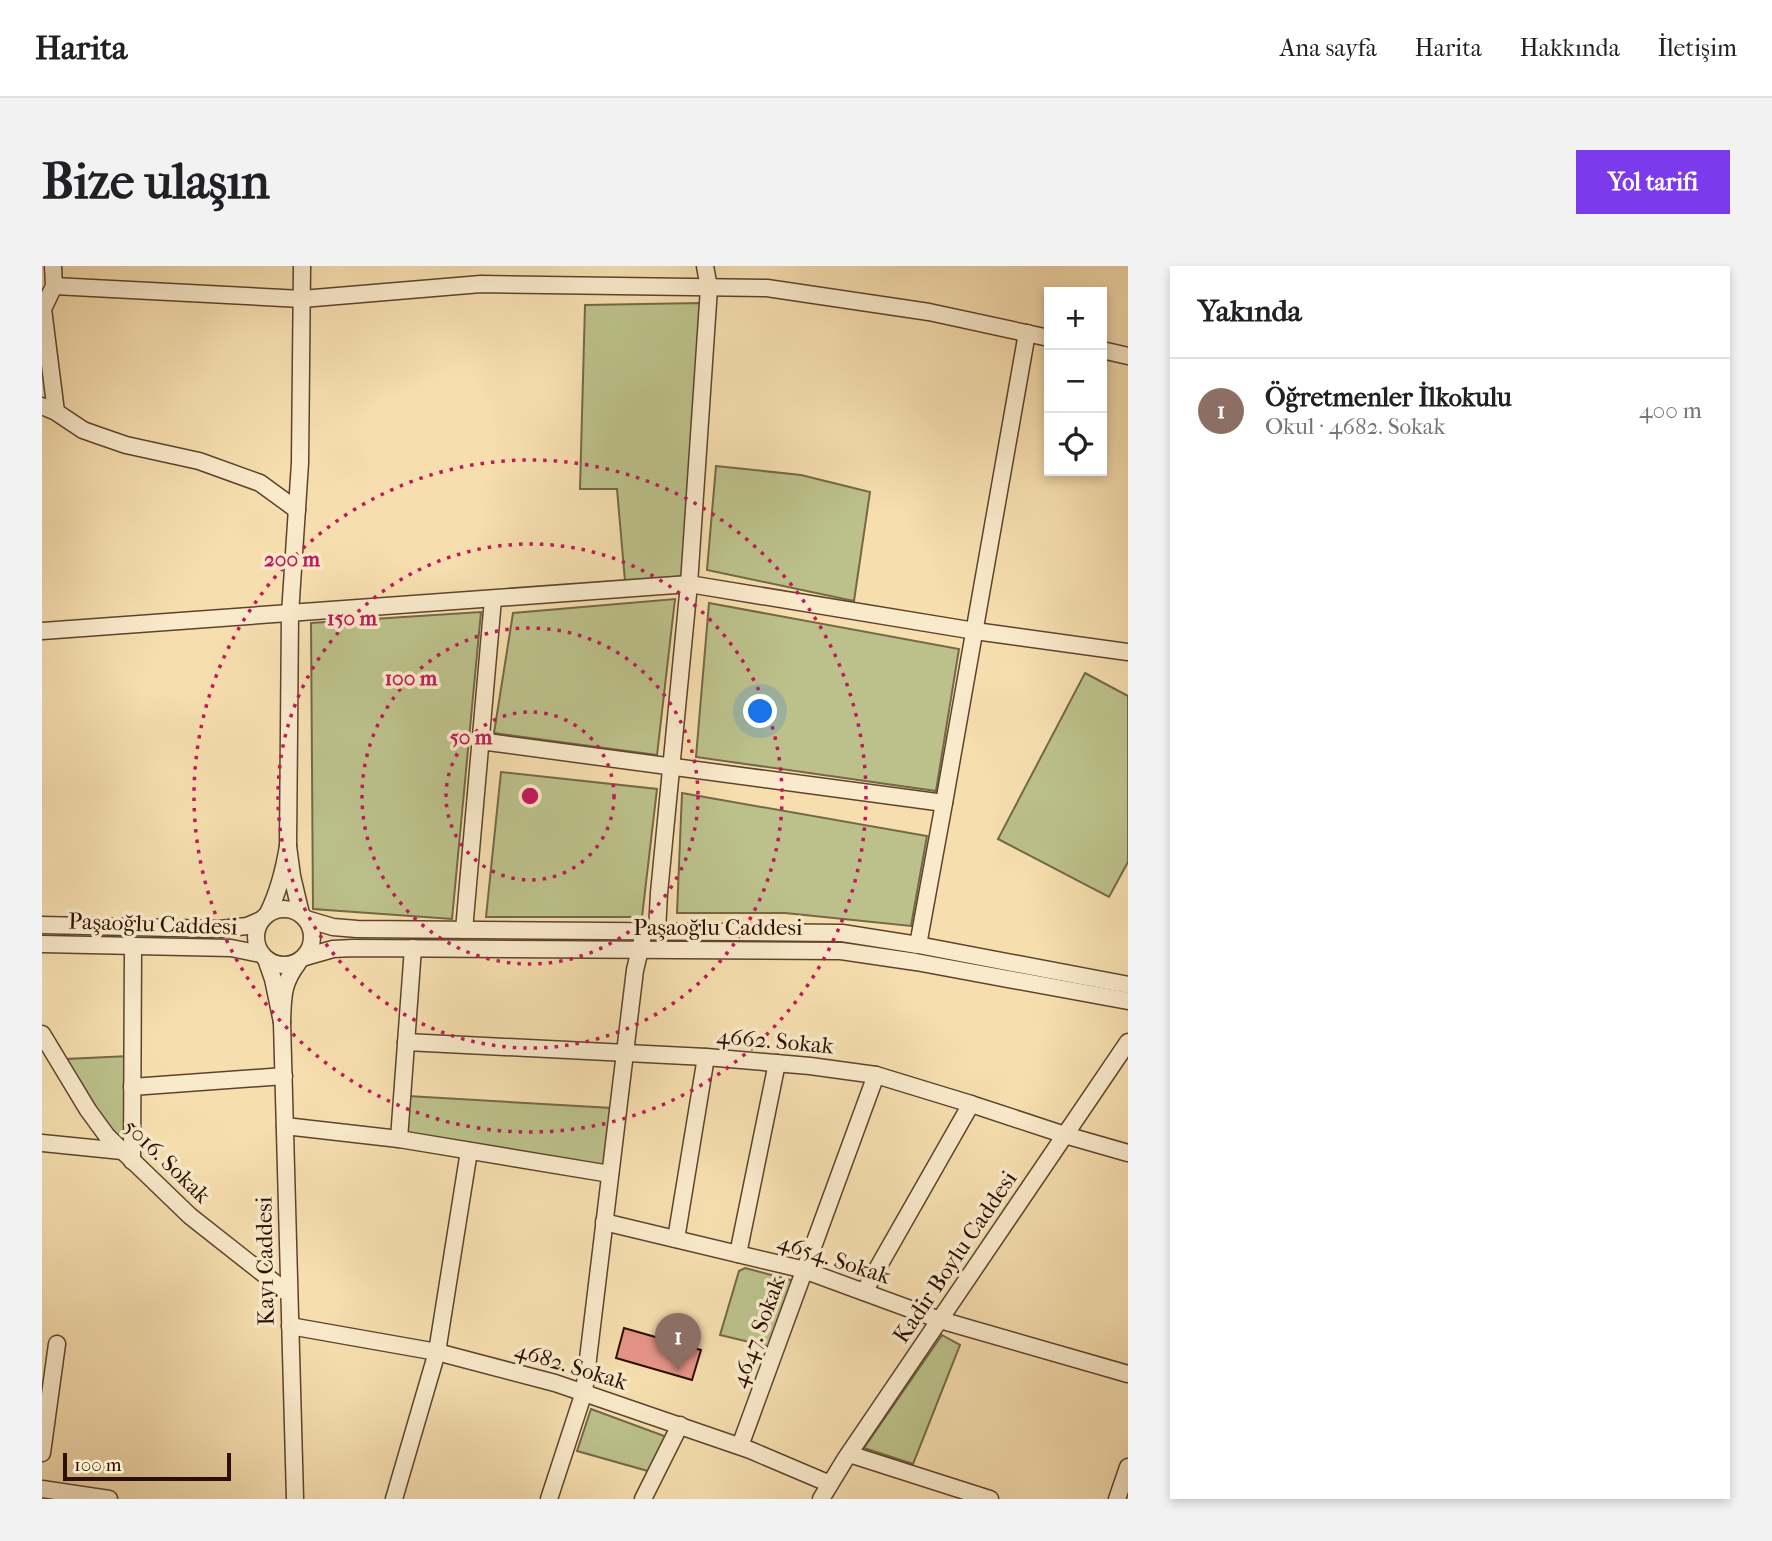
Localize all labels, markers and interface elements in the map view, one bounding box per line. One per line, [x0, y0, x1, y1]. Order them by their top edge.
text: Harita [35, 29, 127, 68]
text: Ana sayfa [1280, 34, 1377, 62]
text: Harita [1415, 34, 1482, 62]
text: Hakkında [1520, 34, 1620, 62]
text: İletişim [1658, 34, 1737, 62]
button: Yol tarifi [1576, 150, 1730, 214]
text: Bize ulaşın [42, 153, 270, 211]
map controls [1044, 287, 1107, 476]
button: + [1044, 287, 1107, 350]
text: Yakında [1198, 294, 1302, 329]
button: − [1044, 350, 1107, 413]
text: Öğretmenler İlkokulu [1265, 382, 1512, 413]
text: 1 [1217, 397, 1225, 424]
text: 400 m [1639, 397, 1702, 424]
button: locate [1044, 413, 1107, 476]
text: Okul · 4682. Sokak [1265, 413, 1445, 440]
text: 200 m [264, 547, 321, 571]
text: 150 m [327, 606, 378, 630]
text: 100 m [385, 666, 438, 690]
your location [743, 694, 777, 728]
text: 50 m [450, 725, 493, 749]
centre of rings [518, 784, 542, 808]
street label: Paşaoğlu Caddesi [68, 908, 238, 940]
street label: Paşaoğlu Caddesi [633, 914, 803, 941]
street label: 4662. Sokak [715, 1022, 836, 1060]
street label: 5016. Sokak [118, 1113, 217, 1210]
street label: Kadir Boylu Caddesi [887, 1166, 1023, 1348]
street label: Kayı Caddesi [250, 1196, 280, 1326]
street label: 4654. Sokak [774, 1228, 895, 1290]
street label: 4647. Sokak [725, 1272, 791, 1391]
pin: 1 [655, 1313, 701, 1371]
street label: 4682. Sokak [511, 1336, 632, 1396]
scale bar [63, 1450, 231, 1482]
text: 100 m [74, 1454, 122, 1476]

